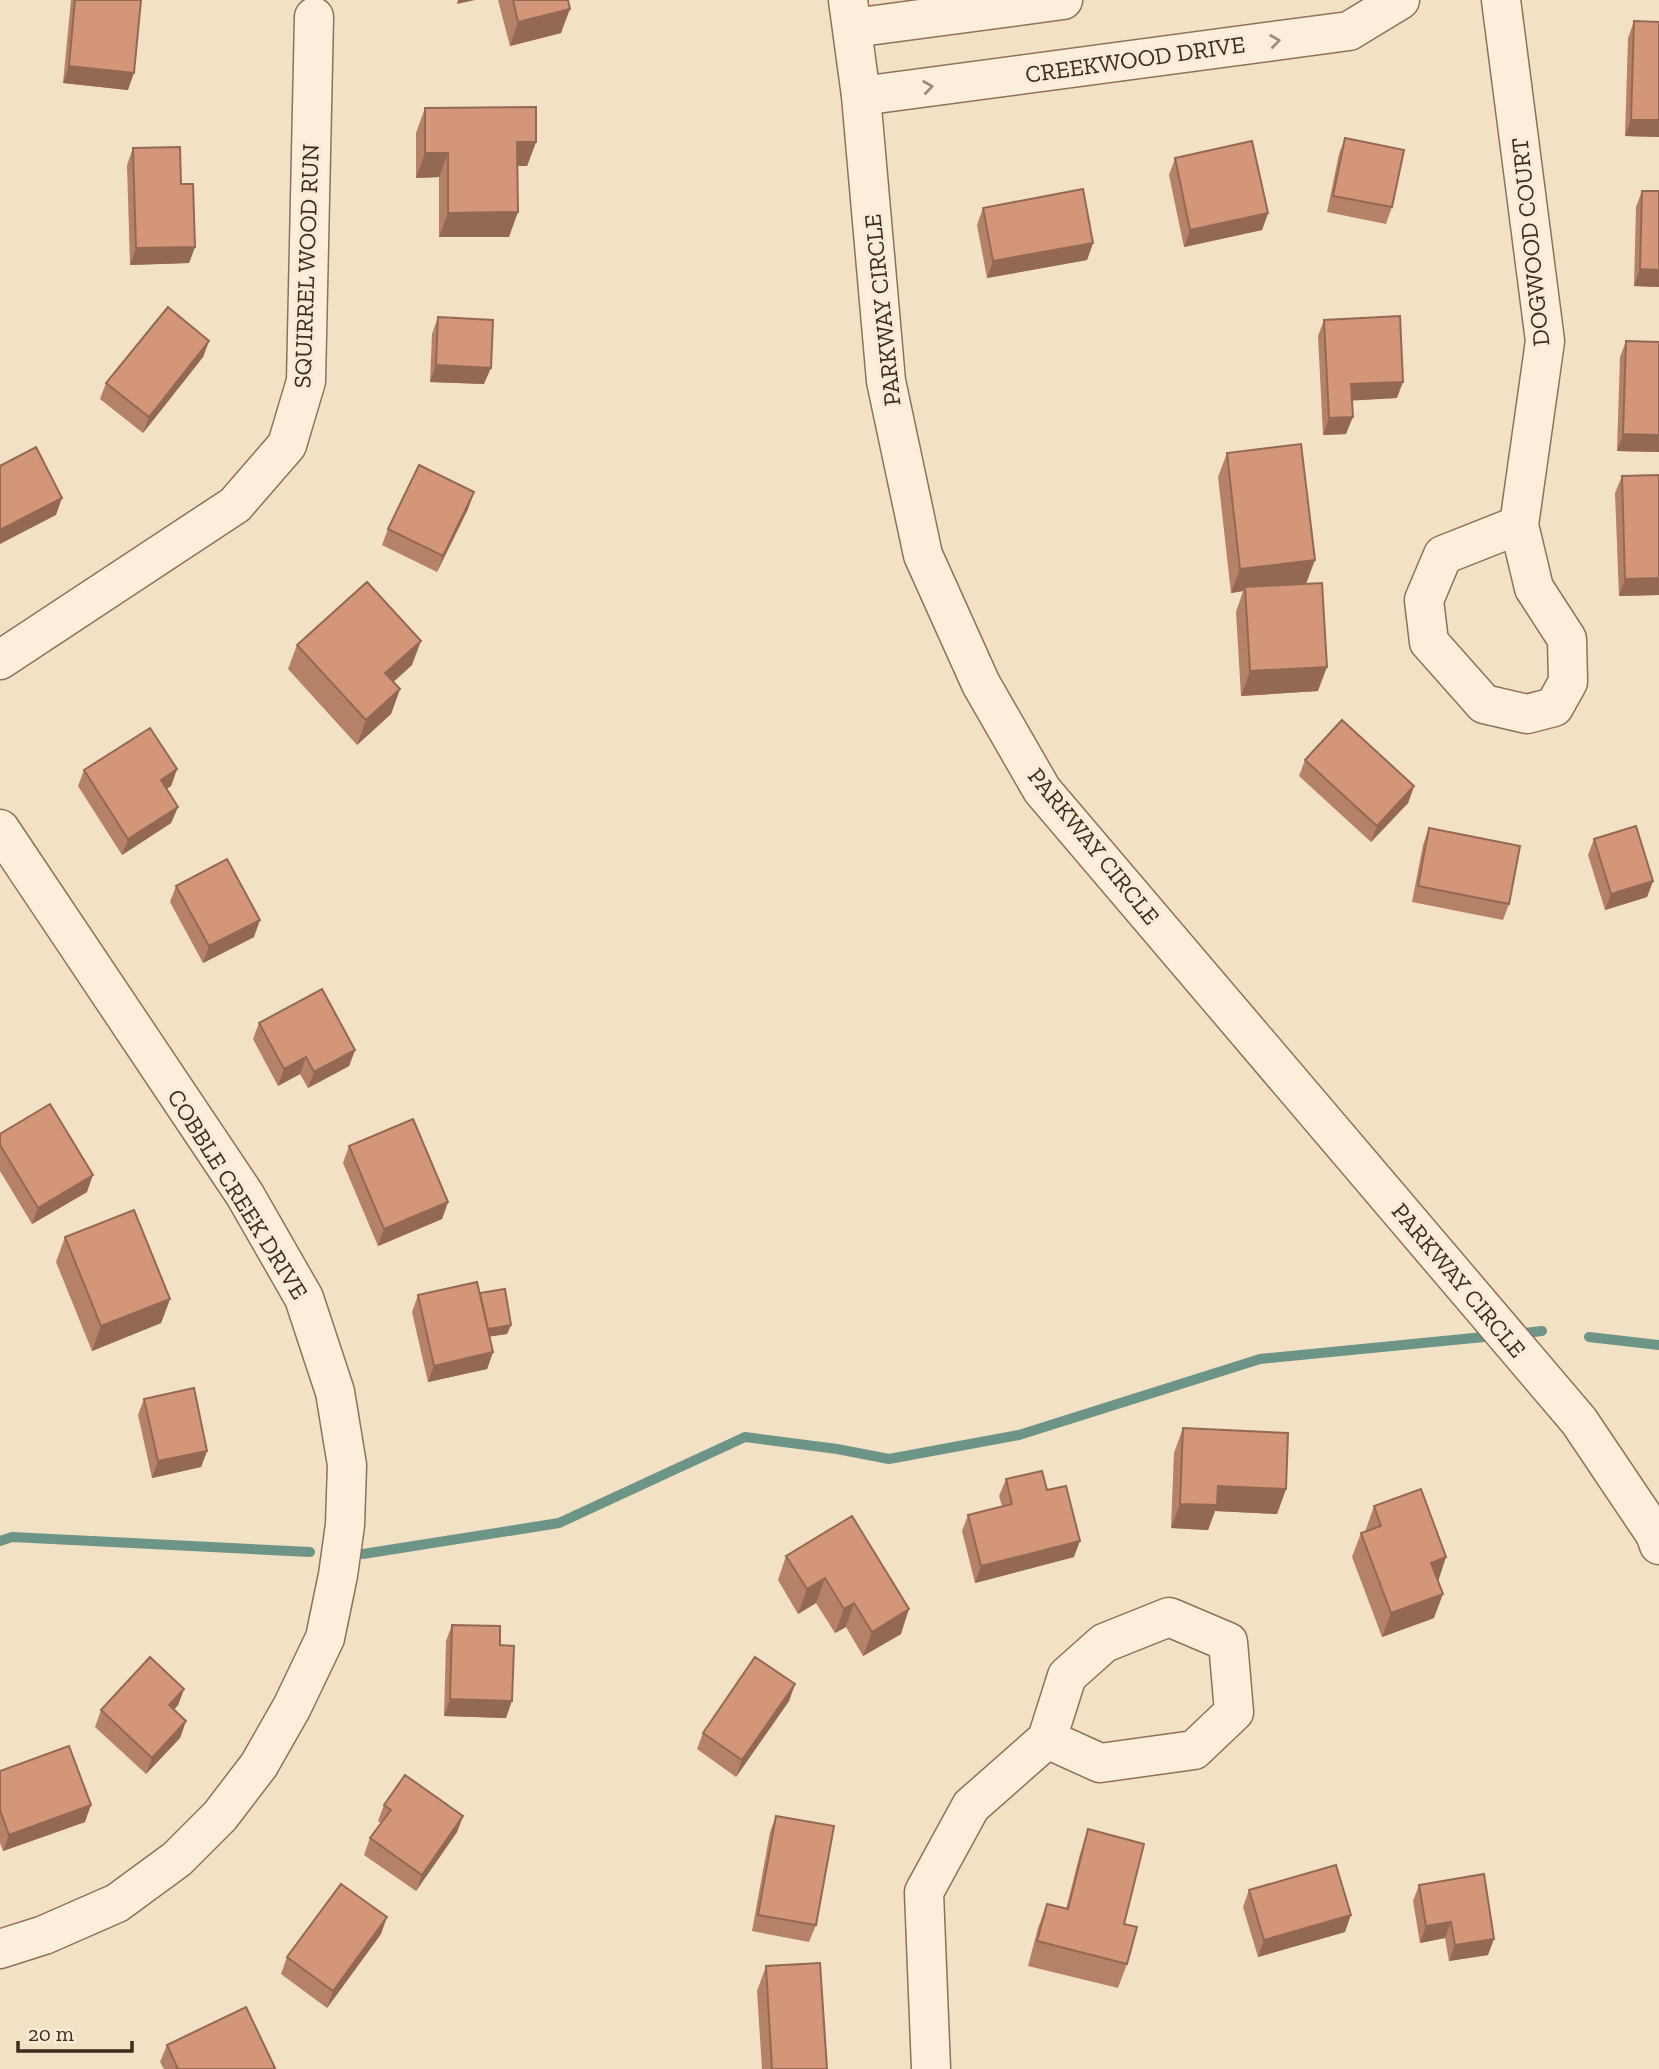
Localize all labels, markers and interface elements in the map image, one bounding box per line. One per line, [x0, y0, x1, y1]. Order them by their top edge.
street label: CREEKWOOD DRIVE [1023, 29, 1247, 89]
one-way arrow [1270, 33, 1281, 48]
one-way arrow [923, 79, 934, 94]
street label: DOGWOOD COURT [1505, 136, 1555, 348]
street label: SQUIRREL WOOD RUN [287, 143, 325, 389]
street label: PARKWAY CIRCLE [857, 212, 907, 408]
street label: PARKWAY CIRCLE [1022, 762, 1166, 930]
street label: COBBLE CREEK DRIVE [162, 1084, 314, 1304]
street label: PARKWAY CIRCLE [1386, 1197, 1532, 1363]
scale bar [18, 2010, 131, 2054]
text: 20 m [28, 2021, 74, 2046]

